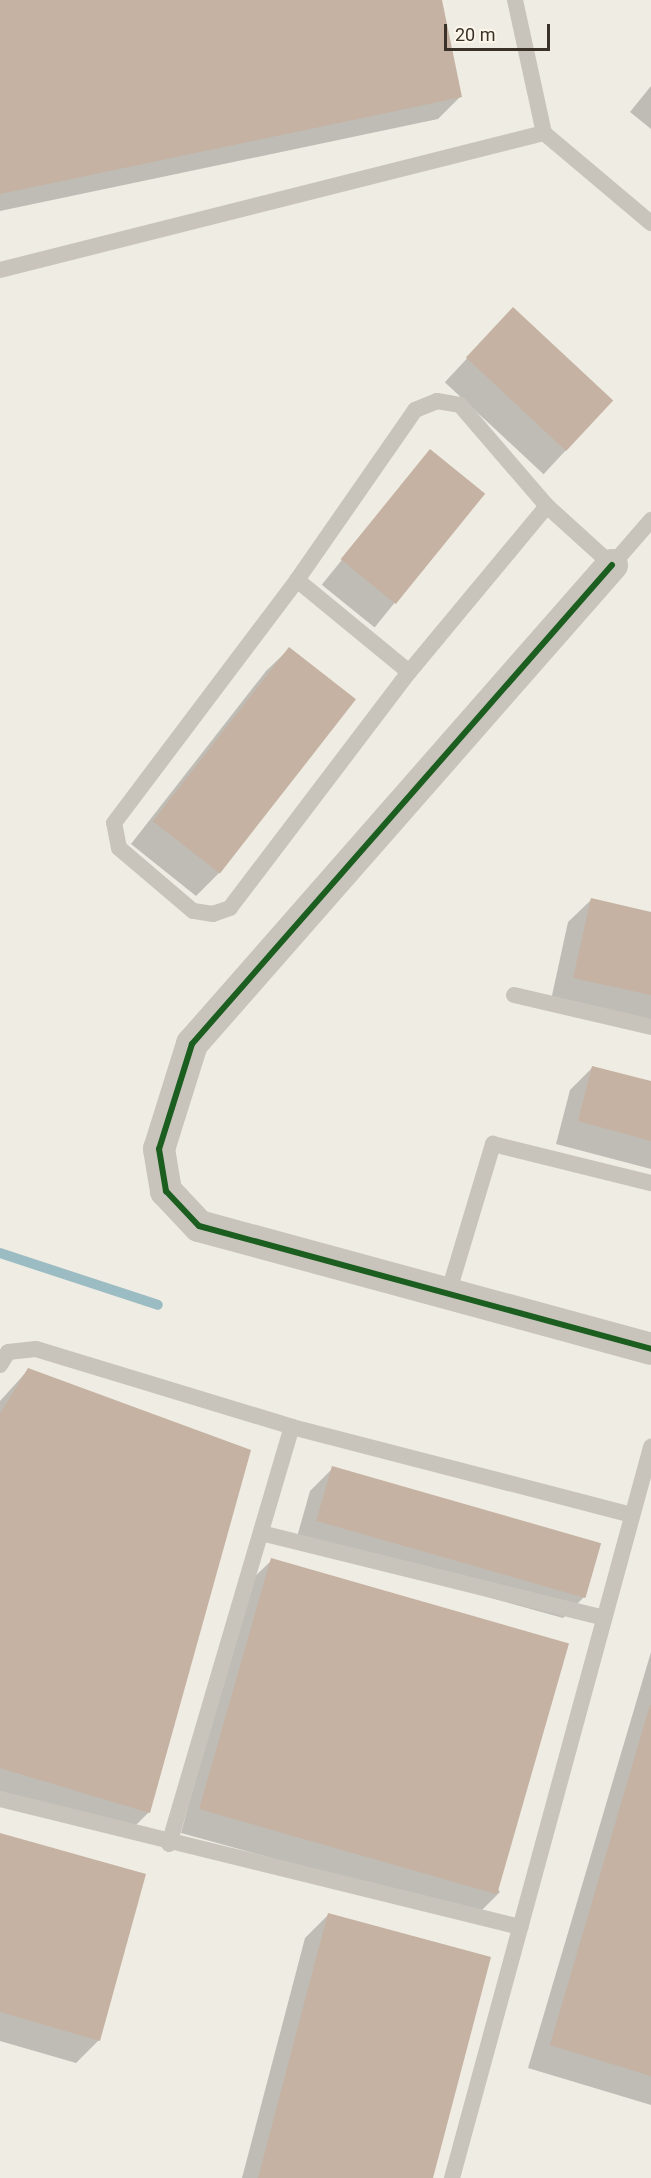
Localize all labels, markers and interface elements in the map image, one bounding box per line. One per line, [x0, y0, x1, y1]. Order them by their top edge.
scale bar [447, 12, 554, 50]
text: 20 m [455, 24, 495, 45]

